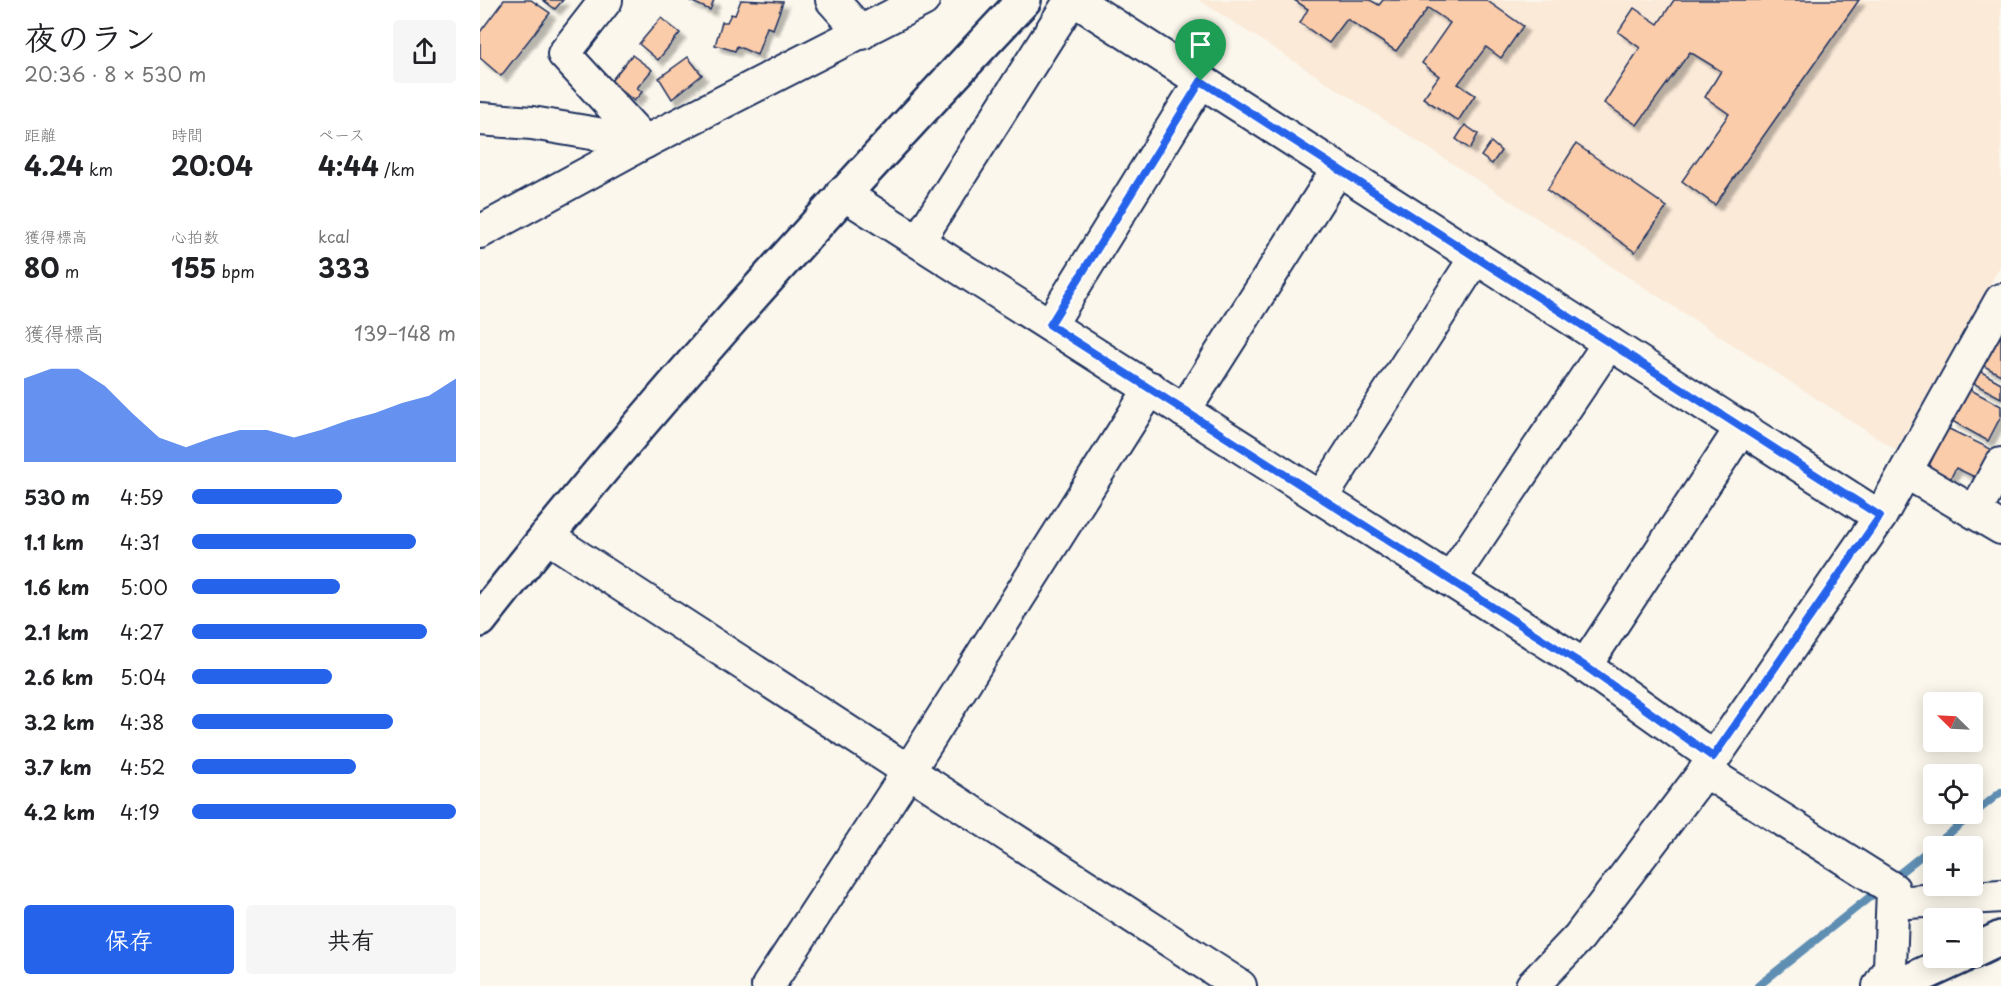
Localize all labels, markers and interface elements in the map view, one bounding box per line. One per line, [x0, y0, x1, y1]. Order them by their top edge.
text: 夜のラン [24, 11, 156, 61]
pin [1175, 19, 1226, 81]
button: share [393, 20, 456, 83]
icon: arrive [1184, 28, 1217, 61]
text: 20:36 · 8 × 530 m [24, 59, 206, 89]
text: 距離 [24, 122, 56, 146]
text: 時間 [171, 122, 203, 146]
text: ペース [318, 122, 365, 146]
text: 4.24 [24, 146, 84, 185]
text: 20:04 [171, 146, 253, 185]
text: 4:44 [318, 146, 379, 185]
text: km [84, 157, 113, 181]
text: /km [379, 157, 415, 181]
text: 獲得標高 [24, 224, 88, 248]
text: 心拍数 [171, 224, 219, 248]
text: kcal [318, 224, 350, 248]
text: 80 [24, 248, 60, 287]
text: 155 [171, 248, 216, 287]
text: 333 [318, 248, 370, 287]
text: m [60, 259, 79, 283]
text: bpm [216, 259, 255, 283]
text: 獲得標高 [24, 318, 104, 348]
text: 139–148 m [354, 318, 456, 348]
text: 530 m [24, 482, 90, 512]
text: 4:59 [120, 482, 164, 512]
text: 1.1 km [24, 527, 84, 557]
text: 4:31 [120, 527, 160, 557]
text: 1.6 km [24, 572, 89, 602]
text: 5:00 [120, 572, 168, 602]
text: 2.1 km [24, 617, 89, 647]
text: 4:27 [120, 617, 164, 647]
text: 2.6 km [24, 662, 93, 692]
text: 5:04 [120, 662, 166, 692]
north arrow [1923, 692, 1983, 752]
map controls [1923, 692, 1983, 968]
text: 3.2 km [24, 707, 95, 737]
text: 4:38 [120, 707, 165, 737]
text: 3.7 km [24, 752, 92, 782]
text: 4:52 [120, 752, 165, 782]
button: locate [1923, 764, 1983, 824]
text: 4.2 km [24, 797, 95, 827]
text: 4:19 [120, 797, 160, 827]
button: + [1923, 836, 1983, 896]
button: 保存 [24, 905, 234, 974]
button: 共有 [246, 905, 456, 974]
button: − [1923, 908, 1983, 968]

